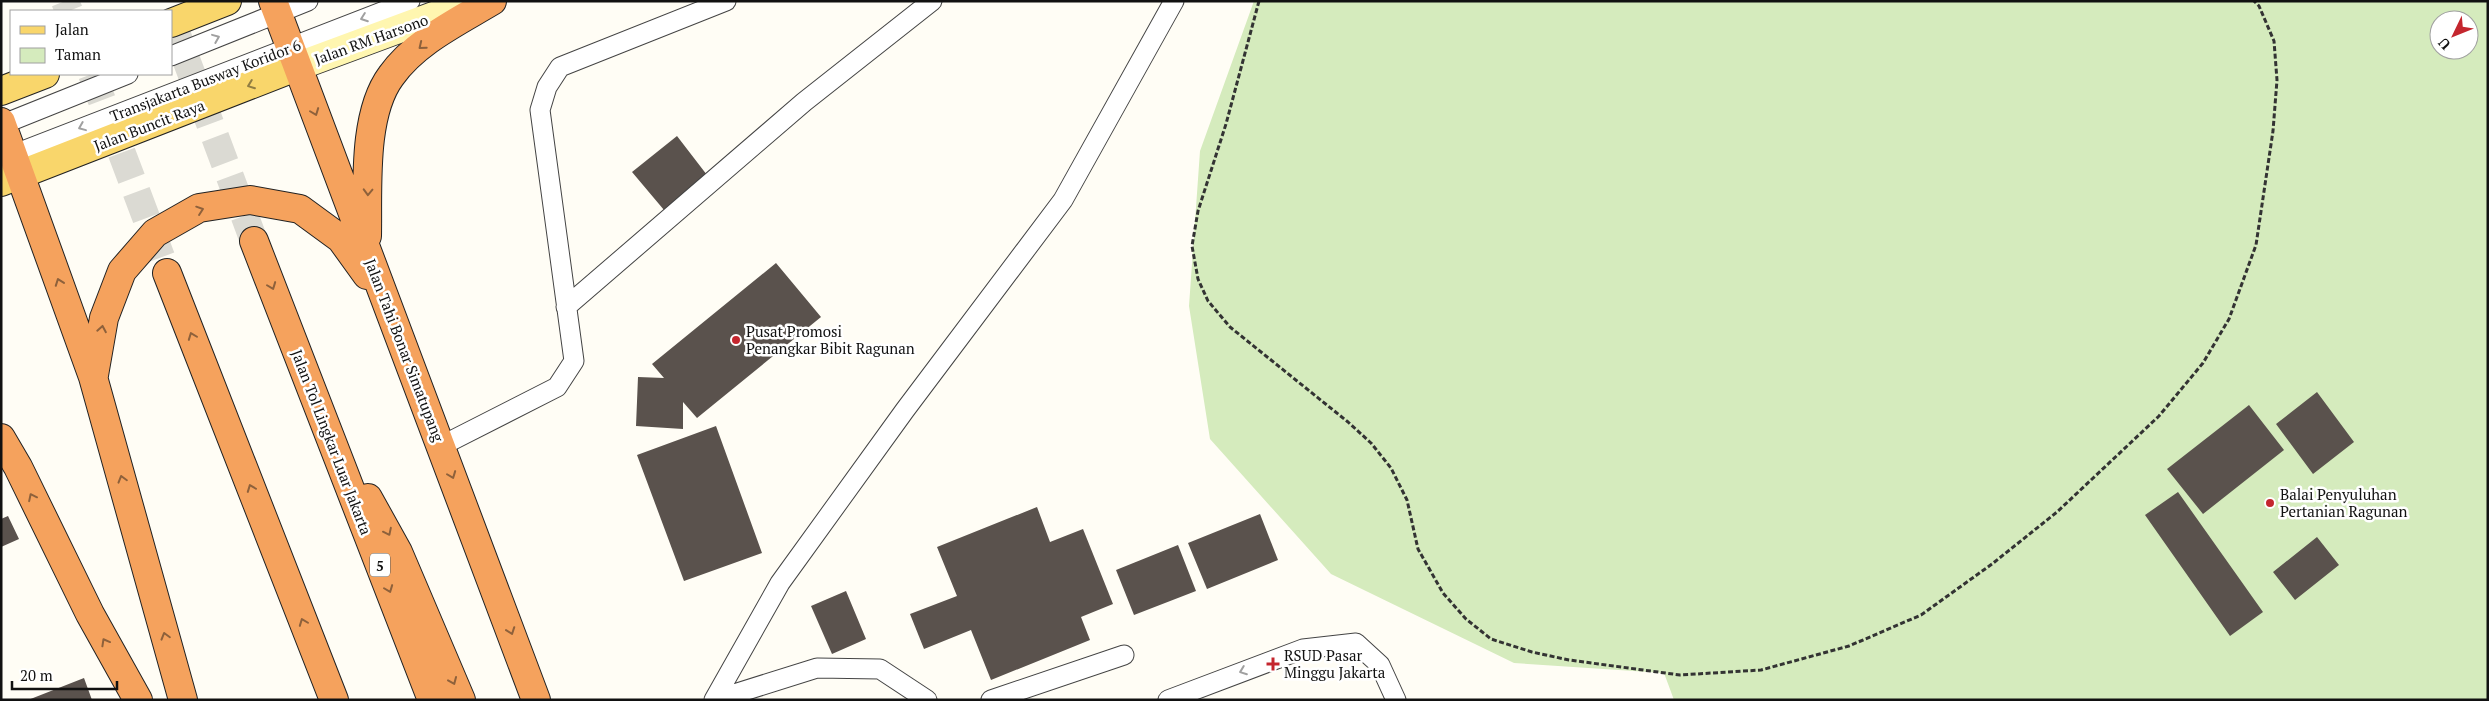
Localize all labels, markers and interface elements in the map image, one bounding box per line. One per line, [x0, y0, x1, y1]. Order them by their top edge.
street label: Jalan RM Harsono [311, 9, 431, 69]
legend [10, 10, 172, 75]
north arrow [2429, 10, 2479, 60]
one-way arrow [360, 12, 369, 22]
text: Jalan [55, 19, 89, 39]
street label: Transjakarta Busway Koridor 6 [107, 34, 303, 126]
one-way arrow [212, 34, 220, 44]
text: U [2434, 34, 2454, 54]
one-way arrow [418, 41, 427, 50]
text: Taman [55, 44, 101, 64]
one-way arrow [247, 78, 256, 89]
street label: Jalan Buncit Raya [91, 95, 208, 155]
one-way arrow [308, 107, 319, 116]
one-way arrow [78, 121, 87, 132]
one-way arrow [363, 188, 374, 196]
one-way arrow [195, 206, 204, 216]
street label: Jalan Tahi Bonar Simatupang [361, 256, 450, 445]
one-way arrow [55, 278, 65, 286]
one-way arrow [266, 281, 276, 290]
place label: Pusat Promosi Penangkar Bibit Ragunan [746, 321, 915, 358]
one-way arrow [96, 324, 106, 333]
one-way arrow [188, 332, 198, 341]
marker: Pusat Promosi Penangkar Bibit Ragunan [730, 334, 742, 346]
street label: Jalan Tol Lingkar Luar Jakarta [287, 346, 377, 538]
one-way arrow [446, 471, 456, 479]
one-way arrow [117, 476, 127, 484]
one-way arrow [247, 484, 257, 492]
place label: Balai Penyuluhan Pertanian Ragunan [2280, 484, 2408, 521]
one-way arrow [28, 493, 38, 502]
marker: Balai Penyuluhan Pertanian Ragunan [2264, 497, 2276, 509]
one-way arrow [382, 527, 392, 536]
road number: 5 [370, 554, 390, 576]
one-way arrow [384, 585, 394, 593]
one-way arrow [299, 618, 309, 627]
one-way arrow [505, 627, 515, 635]
one-way arrow [161, 632, 171, 640]
one-way arrow [101, 638, 111, 647]
place label: RSUD Pasar Minggu Jakarta [1284, 645, 1386, 682]
marker: RSUD Pasar Minggu Jakarta [1266, 657, 1280, 671]
scale bar [12, 658, 118, 690]
text: 20 m [20, 665, 53, 685]
one-way arrow [1239, 665, 1248, 675]
one-way arrow [447, 676, 458, 685]

